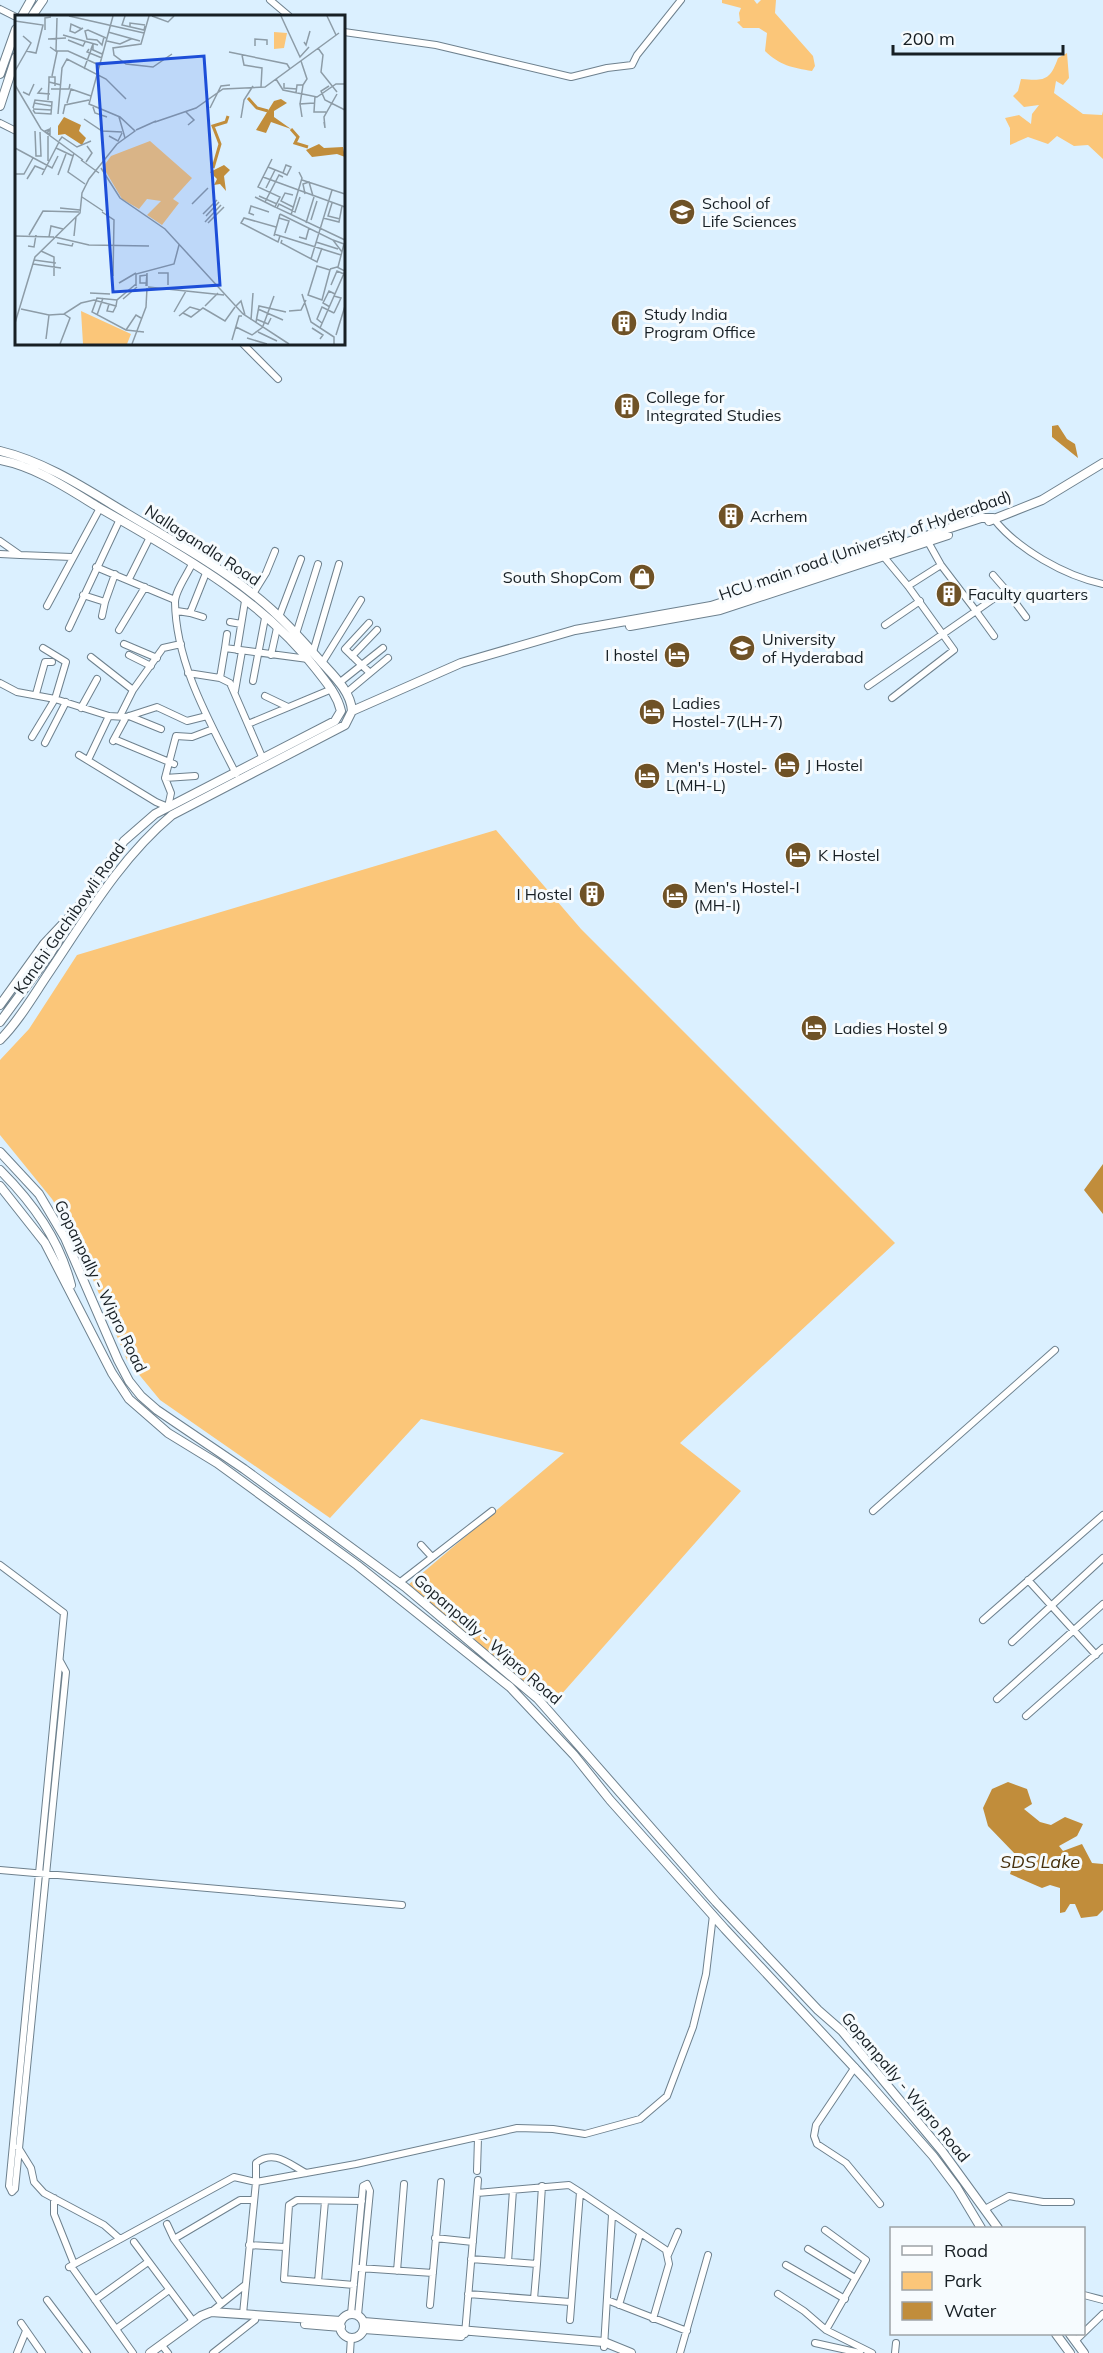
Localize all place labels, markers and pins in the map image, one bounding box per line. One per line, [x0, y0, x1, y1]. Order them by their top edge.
place label: School of Life Sciences [702, 193, 797, 231]
school or university icon: School of Life Sciences [667, 197, 697, 227]
place label: Study India Program Office [644, 304, 755, 342]
building icon: Study India Program Office [609, 308, 639, 338]
place label: College for Integrated Studies [646, 387, 782, 425]
building icon: College for Integrated Studies [612, 391, 642, 421]
building icon: Acrhem [716, 501, 746, 531]
place label: Acrhem [750, 506, 808, 526]
shop icon: South ShopCom [627, 562, 657, 592]
place label: South ShopCom [503, 567, 622, 587]
building icon: Faculty quarters [934, 579, 964, 609]
place label: Faculty quarters [968, 584, 1088, 604]
place label: University of Hyderabad [762, 629, 864, 667]
school or university icon: University of Hyderabad [727, 633, 757, 663]
hotel icon: I hostel [662, 640, 692, 670]
place label: I hostel [605, 645, 658, 665]
place label: Ladies Hostel-7(LH-7) [672, 693, 783, 731]
hotel icon: Ladies Hostel-7(LH-7) [637, 697, 667, 727]
hotel icon: J Hostel [772, 750, 802, 780]
place label: J Hostel [806, 755, 863, 775]
place label: Men's Hostel- L(MH-L) [666, 757, 768, 795]
hotel icon: Men's Hostel- L(MH-L) [632, 761, 662, 791]
hotel icon: K Hostel [783, 840, 813, 870]
place label: K Hostel [818, 845, 880, 865]
place label: Men's Hostel-I (MH-I) [694, 877, 800, 915]
building icon: I Hostel [577, 879, 607, 909]
hotel icon: Men's Hostel-I (MH-I) [660, 881, 690, 911]
place label: I Hostel [516, 884, 572, 904]
hotel icon: Ladies Hostel 9 [799, 1013, 829, 1043]
place label: Ladies Hostel 9 [834, 1018, 948, 1038]

